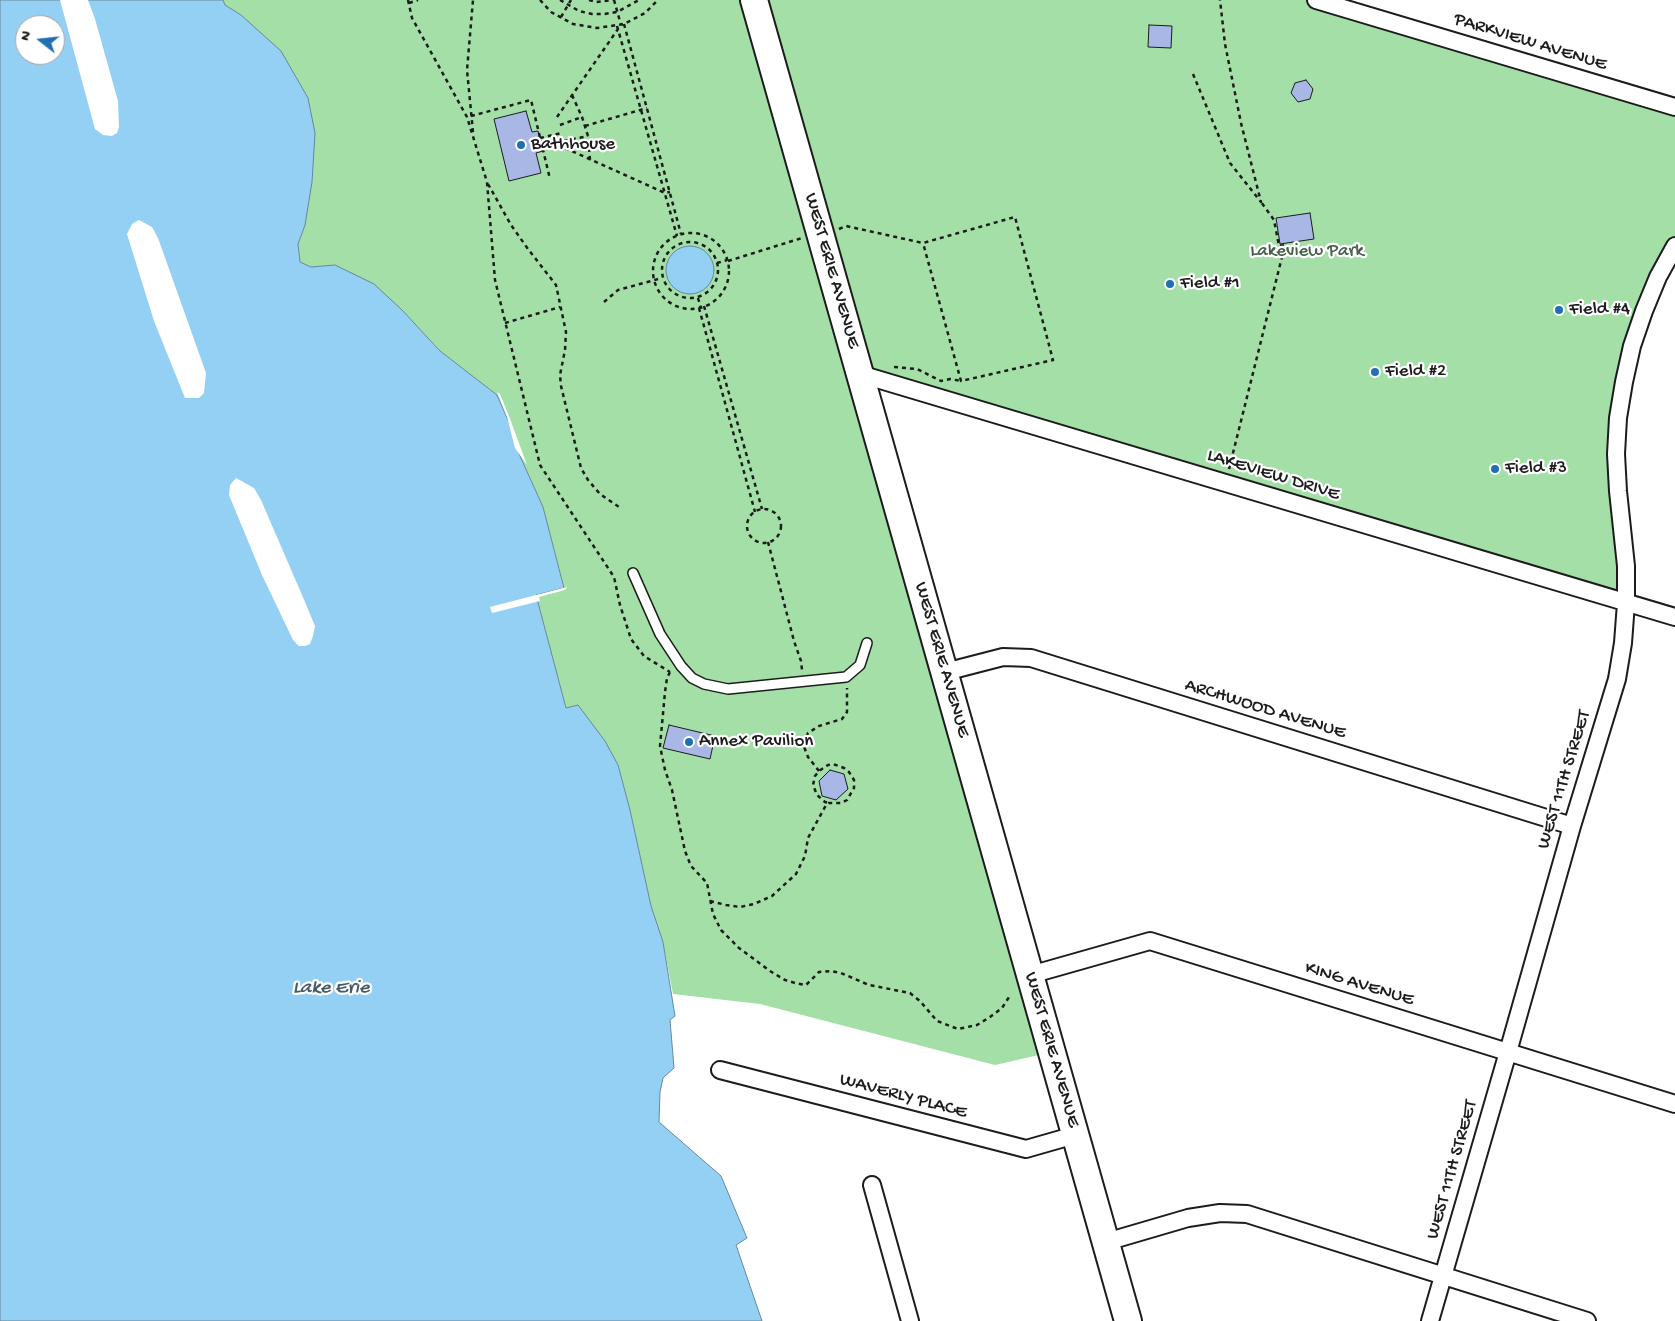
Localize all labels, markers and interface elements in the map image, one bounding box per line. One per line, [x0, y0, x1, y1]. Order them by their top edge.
street label: PARKVIEW AVENUE [1451, 9, 1609, 77]
north arrow [15, 15, 65, 65]
text: N [17, 29, 35, 43]
place label: Bathhouse [531, 134, 615, 156]
marker: Bathhouse [515, 139, 527, 151]
street label: WEST ERIE AVENUE [798, 191, 864, 351]
park label: Lakeview Park [1250, 241, 1364, 263]
place label: Field #1 [1180, 273, 1240, 295]
marker: Field #1 [1164, 278, 1176, 290]
place label: Field #4 [1569, 299, 1630, 321]
marker: Field #4 [1553, 304, 1565, 316]
place label: Field #2 [1385, 361, 1446, 383]
marker: Field #2 [1369, 366, 1381, 378]
street label: LAKEVIEW DRIVE [1204, 445, 1342, 507]
place label: Field #3 [1505, 458, 1567, 480]
marker: Field #3 [1489, 463, 1501, 475]
street label: WEST ERIE AVENUE [908, 580, 974, 740]
street label: ARCHWOOD AVENUE [1182, 675, 1348, 745]
street label: WEST 11TH STREET [1533, 708, 1597, 852]
place label: Annex Pavilion [699, 731, 813, 753]
marker: Annex Pavilion [683, 736, 695, 748]
street label: KING AVENUE [1302, 958, 1416, 1012]
street label: WEST ERIE AVENUE [1018, 970, 1084, 1130]
water label: Lake Erie [293, 977, 369, 1001]
street label: WAVERLY PLACE [837, 1069, 969, 1125]
street label: WEST 11TH STREET [1422, 1098, 1484, 1242]

